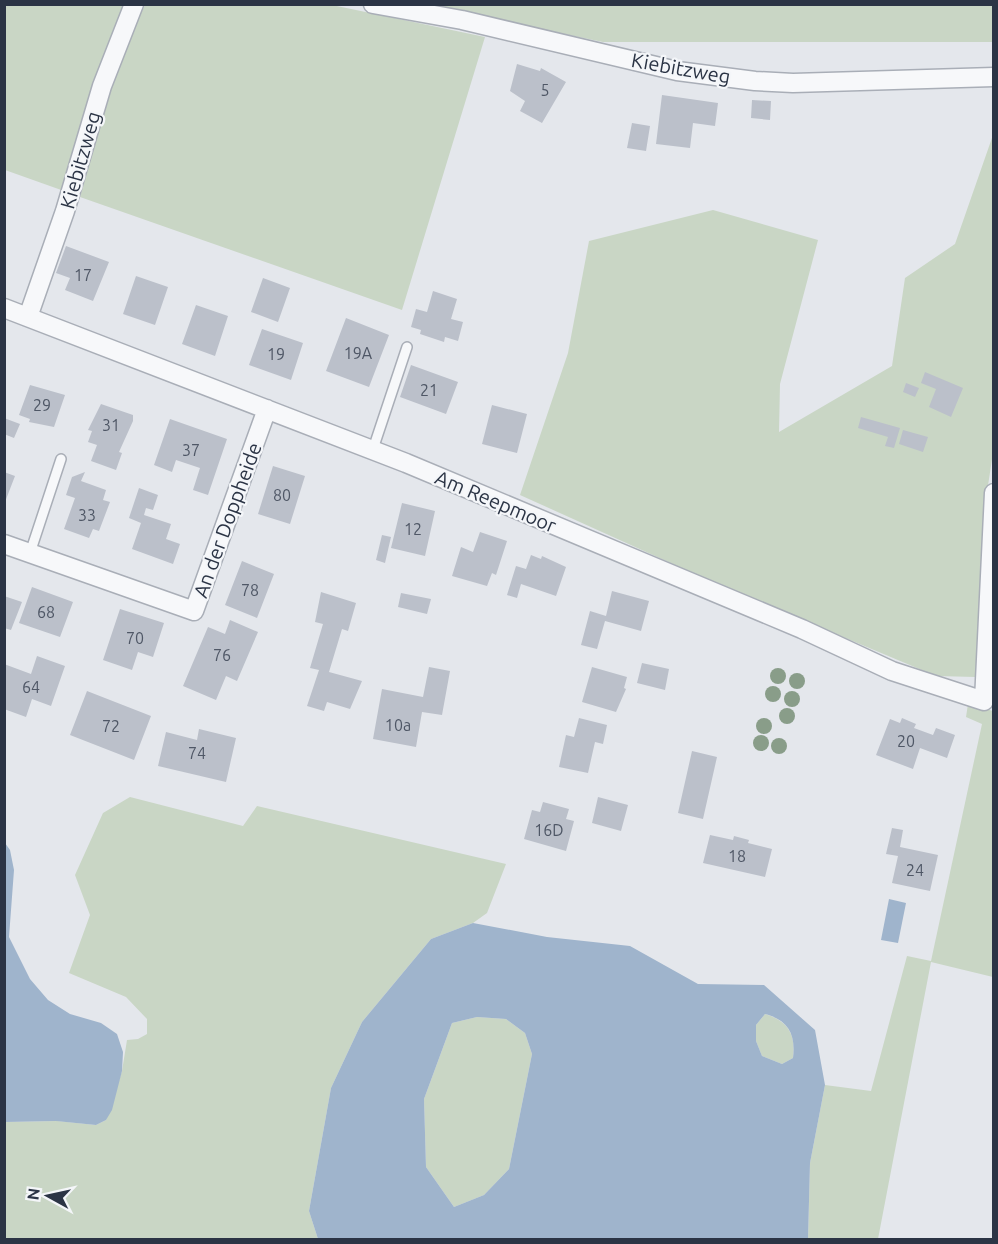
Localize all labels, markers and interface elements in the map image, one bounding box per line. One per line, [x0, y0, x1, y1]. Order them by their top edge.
street label: Kiebitzweg [630, 48, 732, 88]
house number: 5 [540, 81, 550, 99]
street label: Kiebitzweg [55, 109, 105, 211]
house number: 17 [74, 266, 92, 284]
house number: 19A [344, 344, 373, 362]
house number: 19 [267, 345, 285, 363]
house number: 21 [420, 381, 438, 399]
house number: 29 [33, 396, 51, 414]
house number: 31 [102, 416, 120, 434]
street label: An der Doppheide [188, 439, 266, 601]
house number: 37 [182, 441, 200, 459]
street label: Am Reepmoor [432, 465, 560, 537]
house number: 80 [273, 486, 291, 504]
house number: 33 [78, 506, 96, 524]
house number: 12 [404, 520, 422, 538]
house number: 78 [241, 581, 259, 599]
house number: 68 [37, 603, 55, 621]
house number: 70 [126, 629, 144, 647]
house number: 76 [213, 646, 231, 664]
house number: 64 [22, 678, 40, 696]
house number: 10a [385, 716, 411, 734]
house number: 72 [102, 717, 120, 735]
house number: 20 [897, 732, 915, 750]
house number: 74 [188, 744, 206, 762]
house number: 16D [534, 821, 564, 839]
house number: 18 [728, 847, 746, 865]
house number: 24 [906, 861, 924, 879]
north arrow [18, 1166, 78, 1226]
text: N [23, 1187, 43, 1201]

